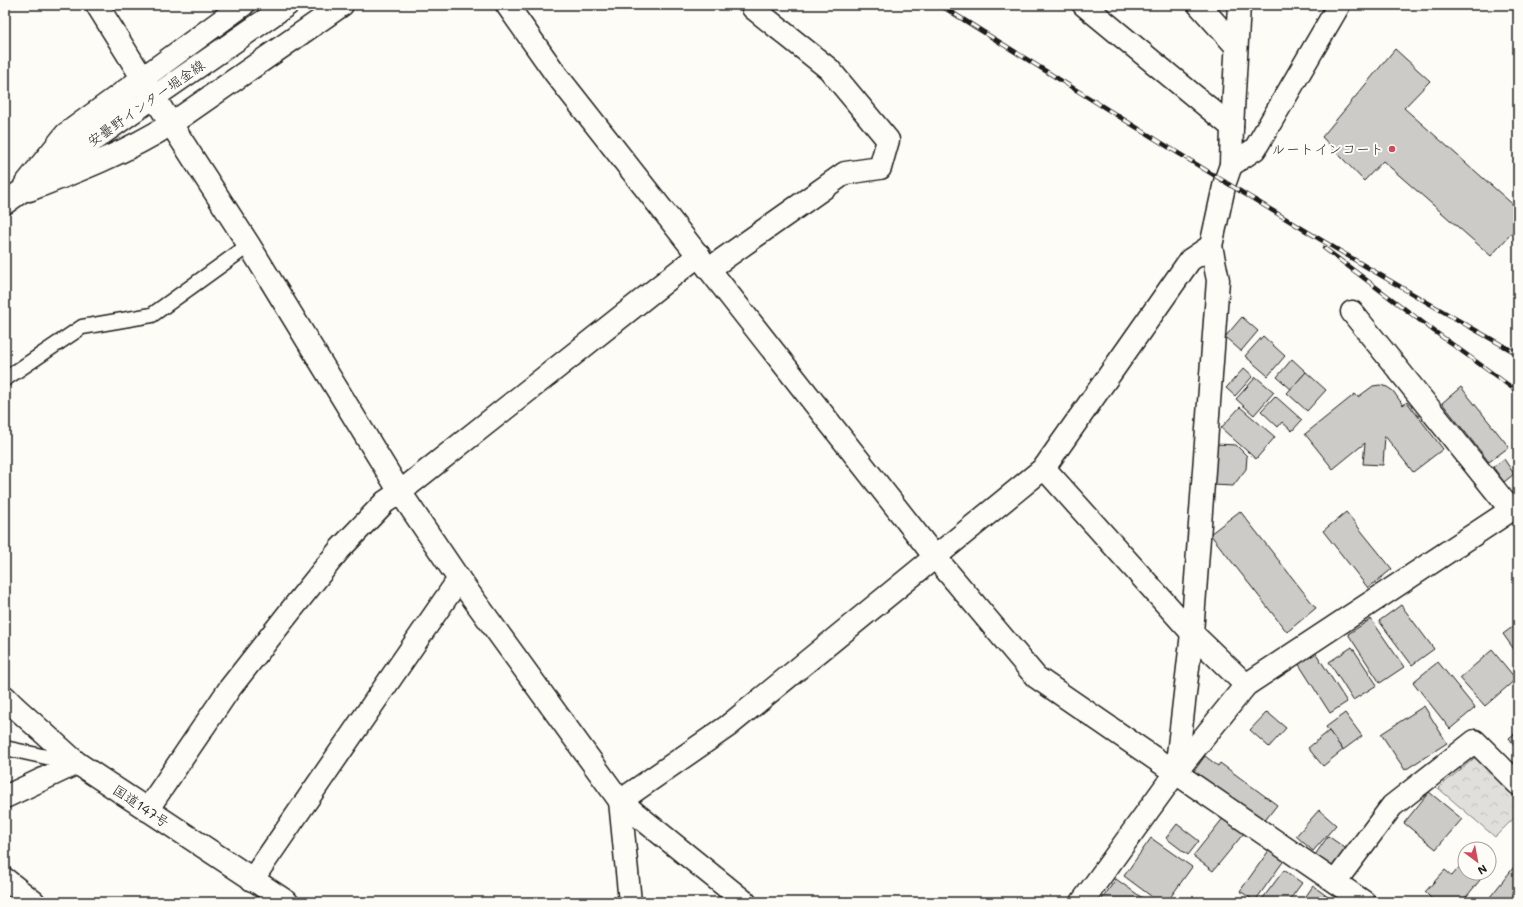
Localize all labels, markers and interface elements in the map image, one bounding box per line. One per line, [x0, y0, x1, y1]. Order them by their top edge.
street label: 安曇野インター堀金線 [83, 55, 208, 150]
place label: ルートインコート [1271, 139, 1384, 158]
marker: ルートインコート [1387, 144, 1397, 154]
street label: 国道147号 [109, 780, 173, 831]
north arrow [1457, 841, 1497, 881]
text: N [1475, 861, 1490, 878]

